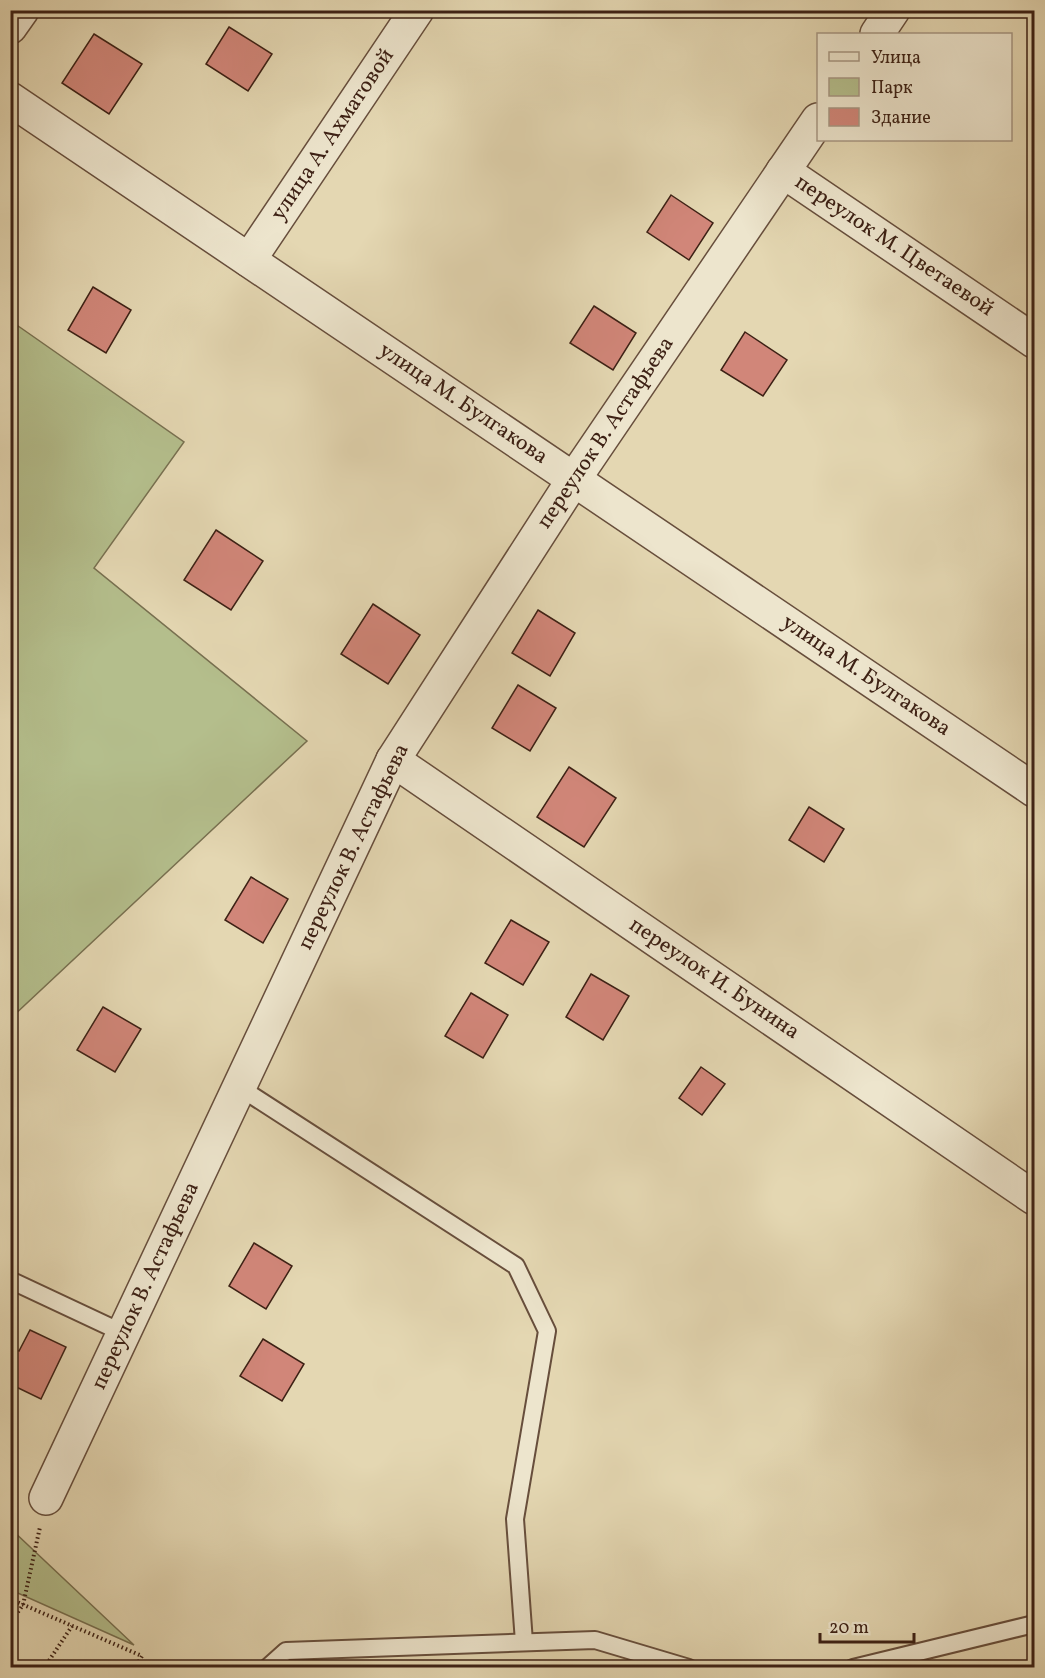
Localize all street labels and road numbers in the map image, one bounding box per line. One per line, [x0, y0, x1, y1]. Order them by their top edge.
street label: улица А. Ахматовой [264, 43, 402, 227]
street label: переулок М. Цветаевой [788, 168, 1000, 324]
street label: переулок В. Астафьева [530, 331, 682, 535]
street label: улица М. Булгакова [372, 336, 554, 472]
street label: улица М. Булгакова [775, 608, 957, 744]
street label: переулок В. Астафьева [291, 739, 417, 955]
street label: переулок И. Бунина [622, 910, 806, 1048]
street label: переулок В. Астафьева [84, 1177, 208, 1395]

